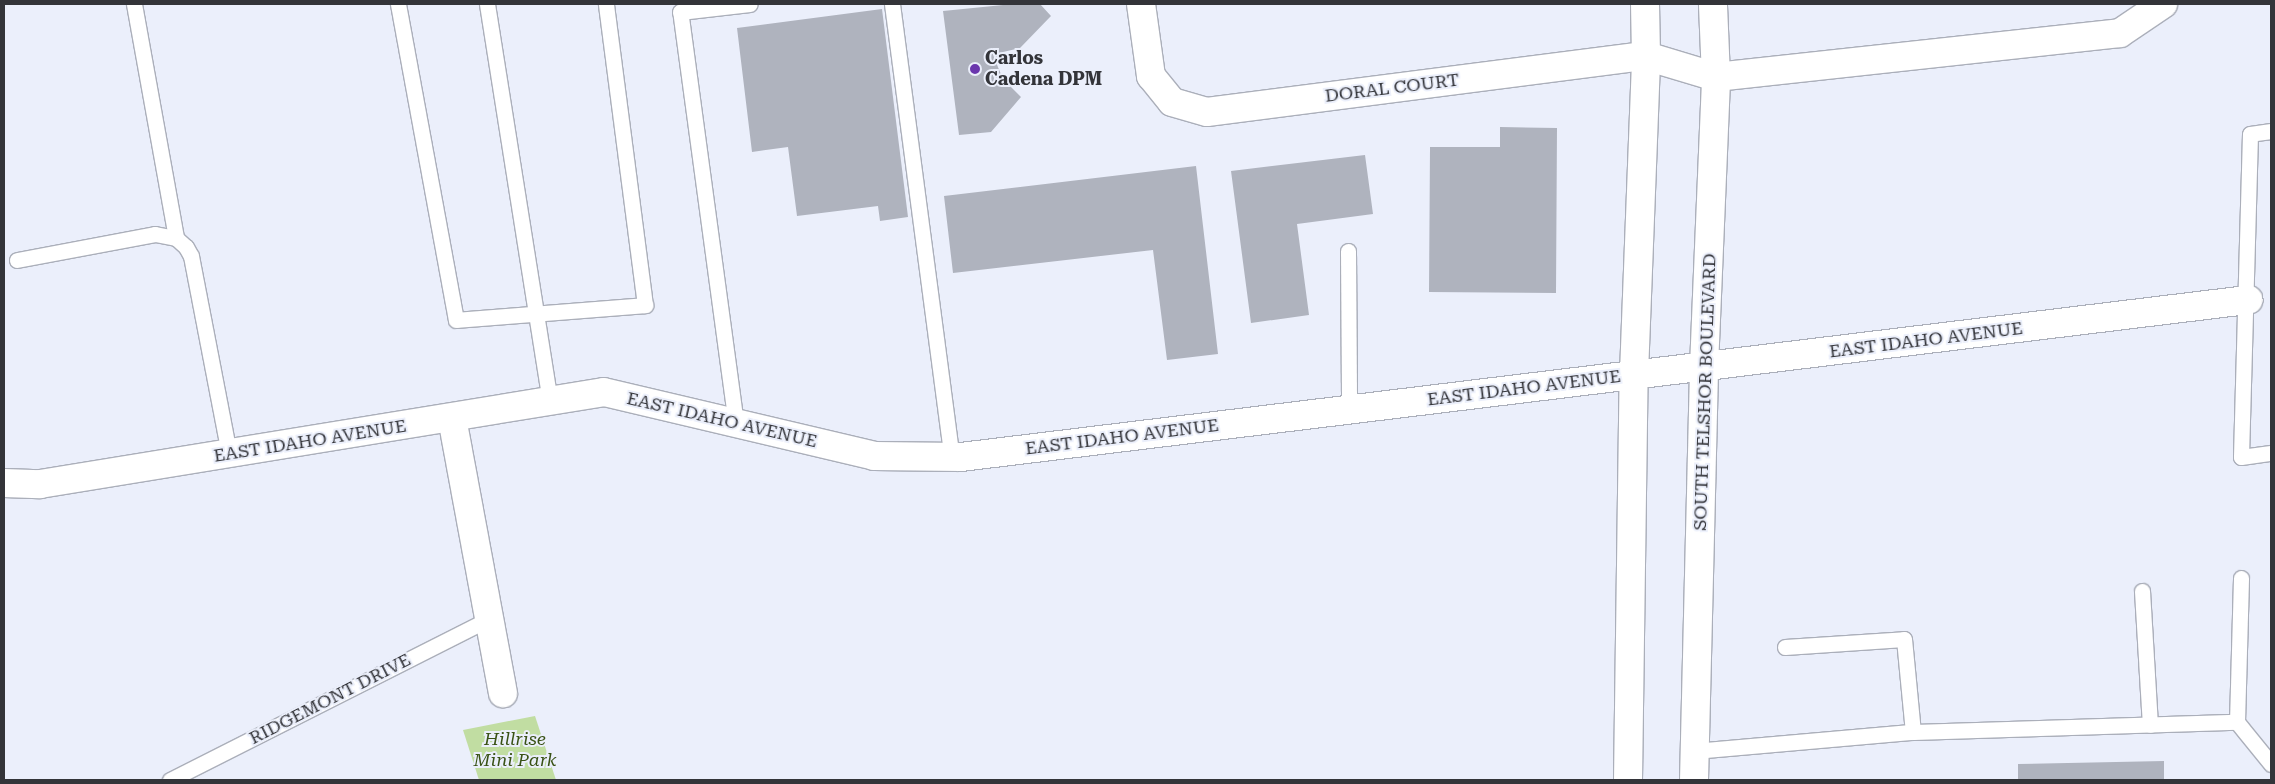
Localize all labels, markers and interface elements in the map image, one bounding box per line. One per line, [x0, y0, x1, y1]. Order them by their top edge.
place label: Carlos Cadena DPM [985, 48, 1102, 90]
marker: Carlos Cadena DPM [969, 63, 981, 75]
street label: DORAL COURT [1324, 69, 1460, 107]
street label: SOUTH TELSHOR BOULEVARD [1689, 253, 1721, 531]
street label: EAST IDAHO AVENUE [1828, 317, 2024, 363]
street label: EAST IDAHO AVENUE [1426, 365, 1622, 411]
street label: EAST IDAHO AVENUE [625, 388, 819, 452]
street label: EAST IDAHO AVENUE [1024, 414, 1220, 460]
street label: EAST IDAHO AVENUE [212, 415, 408, 467]
street label: RIDGEMONT DRIVE [246, 649, 414, 749]
park label: Hillrise Mini Park [473, 729, 557, 772]

